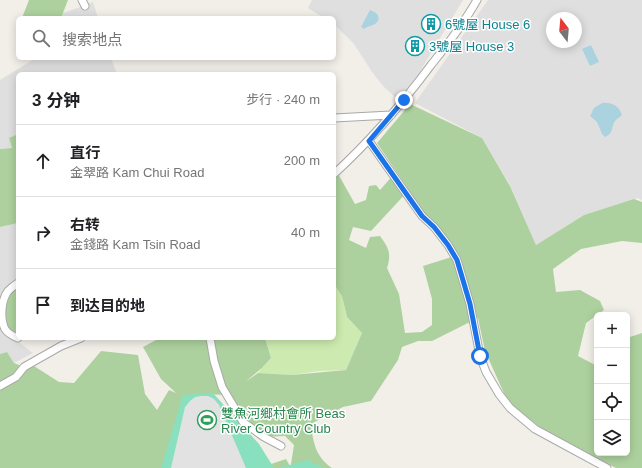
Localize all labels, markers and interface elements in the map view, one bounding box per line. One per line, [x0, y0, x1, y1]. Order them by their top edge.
north arrow [546, 12, 582, 48]
building icon: 6號屋 House 6 [420, 13, 442, 35]
search box [16, 16, 336, 60]
place label: 6號屋 House 6 [445, 17, 530, 32]
icon: search [30, 27, 52, 49]
text: 搜索地点 [62, 31, 122, 48]
building icon: 3號屋 House 3 [404, 35, 426, 57]
place label: 3號屋 House 3 [429, 39, 514, 54]
text: 3 分钟 [32, 91, 80, 110]
route end [395, 91, 413, 109]
text: 步行 · 240 m [246, 92, 320, 107]
text: 直行 [70, 144, 100, 161]
icon: ahead [32, 150, 54, 172]
text: 200 m [284, 153, 320, 168]
text: 金翠路 Kam Chui Road [70, 165, 204, 180]
text: 右转 [70, 216, 100, 233]
icon: right [32, 222, 54, 244]
text: 40 m [291, 225, 320, 240]
text: 金錢路 Kam Tsin Road [70, 237, 201, 252]
icon: arrive [32, 294, 54, 316]
text: 到达目的地 [70, 297, 145, 314]
map controls [594, 312, 630, 456]
button: + [594, 312, 630, 348]
route start [471, 347, 489, 365]
button: − [594, 348, 630, 384]
button: locate [594, 384, 630, 420]
place label: 雙魚河鄉村會所 Beas River Country Club [221, 406, 346, 436]
sports icon: 雙魚河鄉村會所 Beas River Country Club [196, 409, 218, 431]
button: layers [594, 420, 630, 456]

